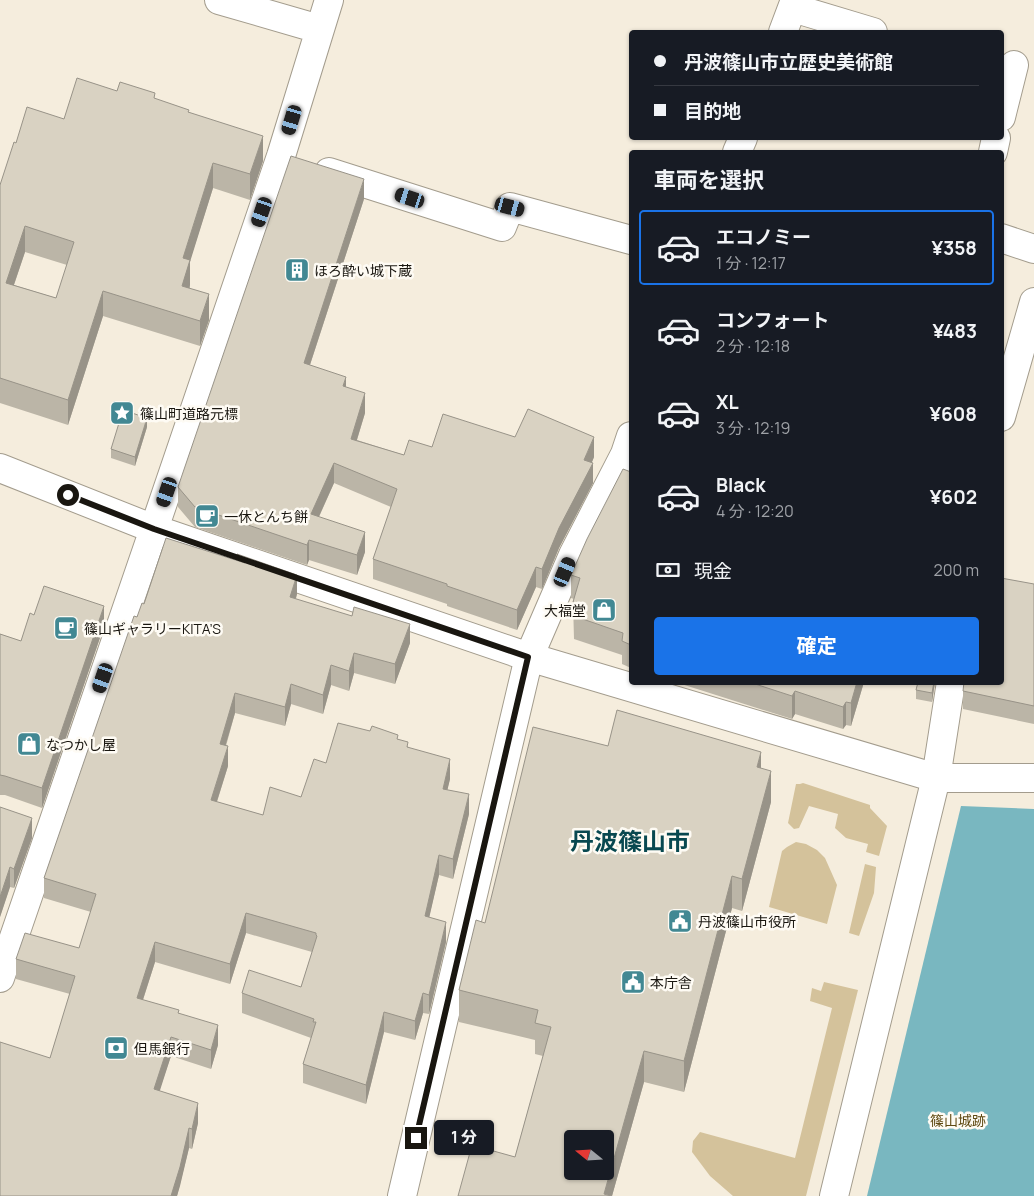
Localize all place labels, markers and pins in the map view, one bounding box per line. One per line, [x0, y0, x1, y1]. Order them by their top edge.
building icon: ほろ酔い城下蔵 [284, 257, 310, 283]
place label: ほろ酔い城下蔵 [314, 261, 412, 280]
place icon: 篠山町道路元標 [109, 400, 135, 426]
place label: 篠山町道路元標 [140, 404, 238, 423]
cafe icon: 一休とんち餅 [194, 503, 220, 529]
place label: 一休とんち餅 [224, 507, 308, 526]
shop icon: 大福堂 [591, 597, 617, 623]
place label: 大福堂 [544, 601, 586, 620]
cafe icon: 篠山ギャラリーKITA’S [53, 615, 79, 641]
place label: 篠山ギャラリーKITA’S [84, 619, 221, 638]
shop icon: なつかし屋 [16, 731, 42, 757]
place label: なつかし屋 [46, 735, 116, 754]
public building icon: 丹波篠山市役所 [667, 908, 693, 934]
place label: 丹波篠山市役所 [698, 912, 796, 931]
public building icon: 本庁舎 [620, 969, 646, 995]
place label: 本庁舎 [650, 973, 692, 992]
bank icon: 但馬銀行 [103, 1035, 129, 1061]
place label: 但馬銀行 [134, 1039, 190, 1058]

